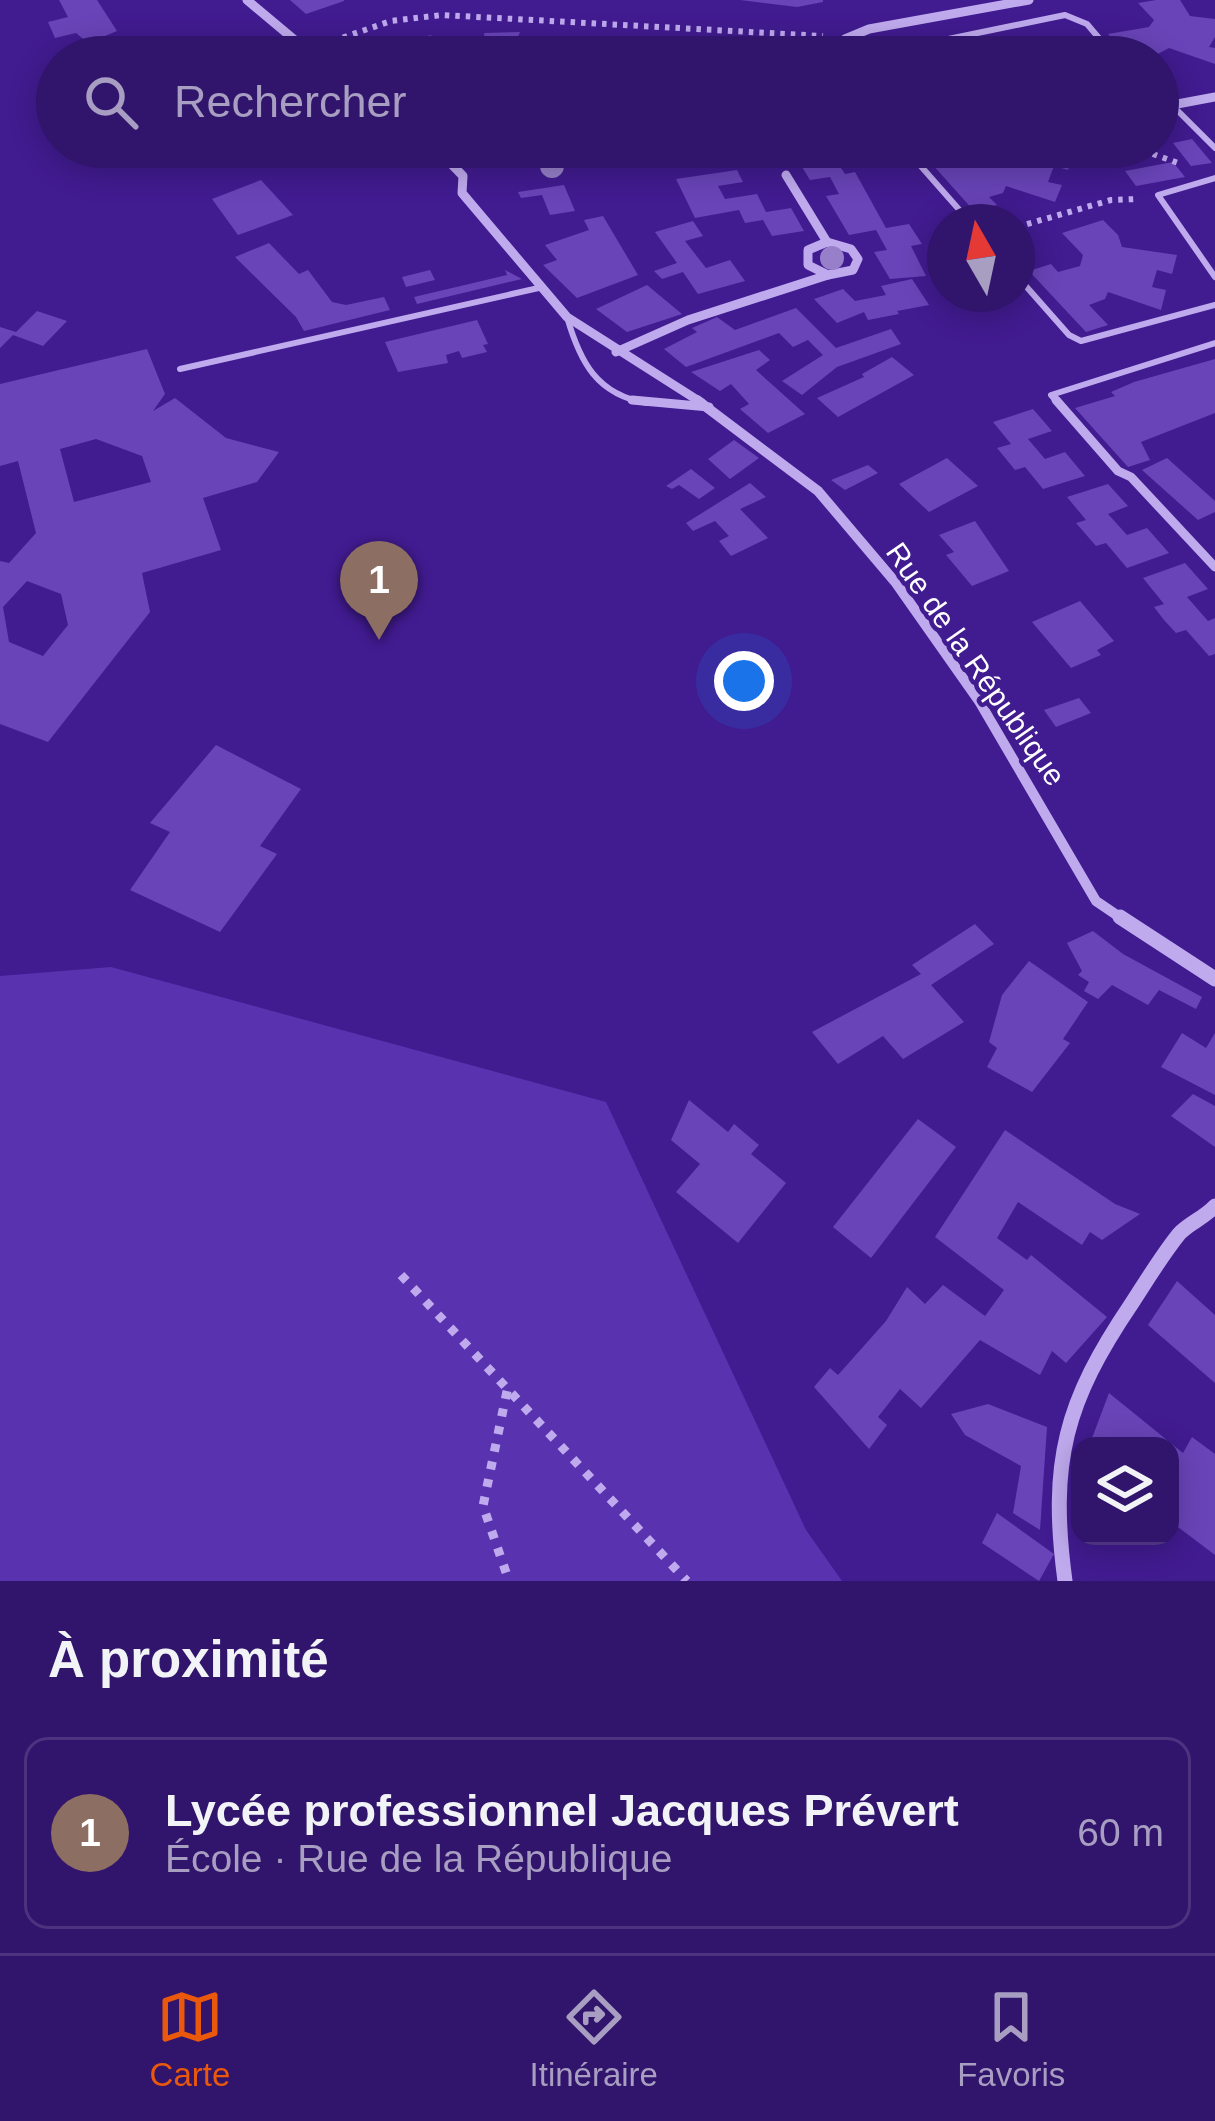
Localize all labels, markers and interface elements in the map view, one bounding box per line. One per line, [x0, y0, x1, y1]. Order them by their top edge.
search box [36, 36, 1179, 168]
icon: search [78, 69, 144, 135]
text: Rechercher [174, 76, 407, 127]
north arrow [927, 204, 1035, 312]
street label: Rue de la République [880, 536, 1072, 792]
pin: 1 [340, 541, 418, 640]
your location [714, 651, 774, 711]
map controls [1071, 1437, 1179, 1545]
button: layers [1071, 1437, 1179, 1545]
text: À proximité [48, 1631, 329, 1688]
text: Lycée professionnel Jacques Prévert [165, 1785, 959, 1836]
text: 1 [79, 1811, 101, 1854]
text: 60 m [1077, 1811, 1164, 1854]
text: École · Rue de la République [165, 1837, 672, 1880]
tab: Carte [150, 1984, 230, 2094]
tab: Itinéraire [530, 1984, 658, 2094]
tab: Favoris [957, 1984, 1065, 2094]

